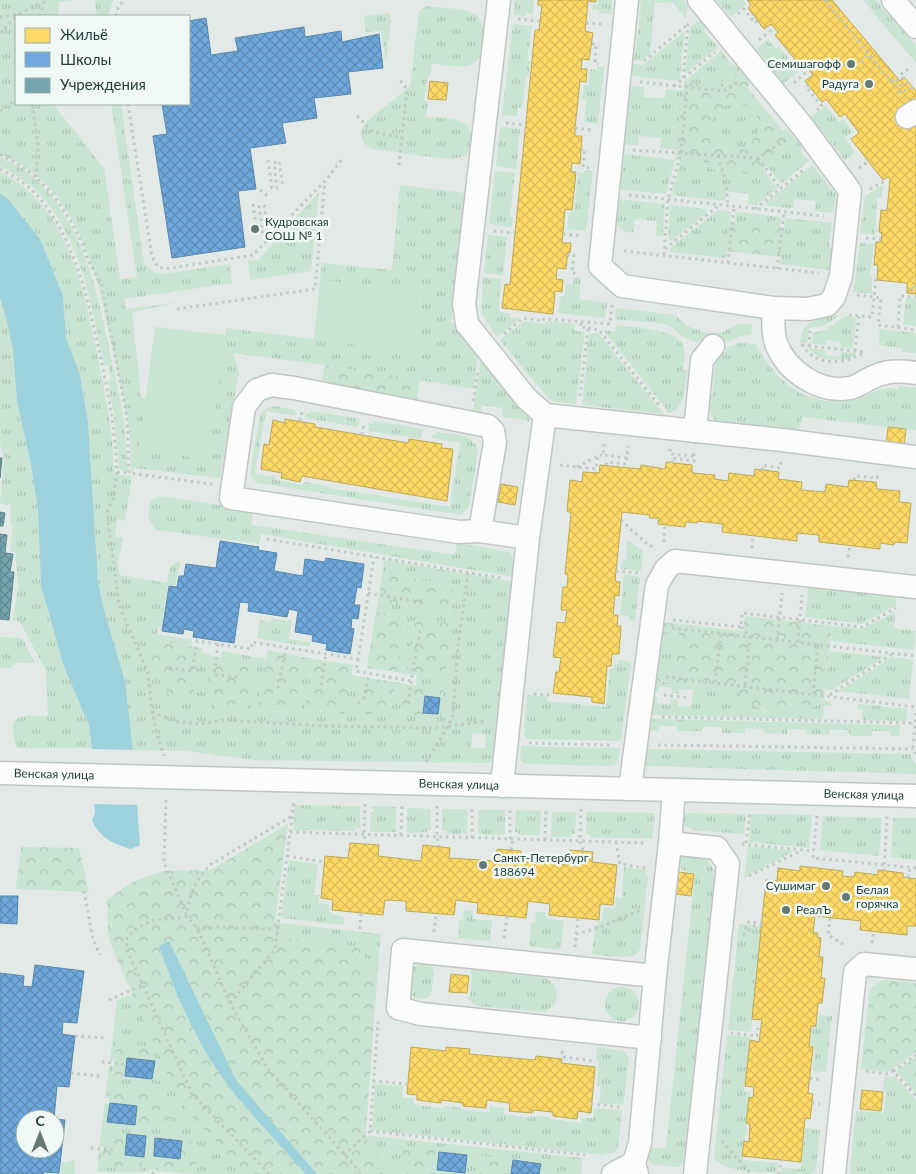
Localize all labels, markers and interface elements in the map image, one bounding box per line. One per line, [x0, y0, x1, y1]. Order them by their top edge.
legend [15, 15, 190, 105]
text: Жильё [60, 25, 108, 43]
text: Школы [60, 50, 111, 68]
place label: Семишагофф [767, 56, 841, 71]
marker: Семишагофф [845, 58, 857, 70]
text: Учреждения [60, 75, 146, 93]
place label: Радуга [822, 76, 859, 91]
marker: Радуга [863, 78, 875, 90]
place label: Кудровская СОШ № 1 [265, 214, 329, 243]
marker: Кудровская СОШ № 1 [249, 223, 261, 235]
street label: Венская улица [14, 765, 94, 782]
street label: Венская улица [418, 776, 499, 793]
street label: Венская улица [823, 786, 904, 803]
place label: Санкт-Петербург 188694 [493, 850, 589, 879]
marker: Санкт-Петербург 188694 [477, 859, 489, 871]
place label: Сушимаг [766, 878, 816, 893]
marker: Сушимаг [820, 880, 832, 892]
place label: Белая горячка [856, 882, 898, 911]
marker: Белая горячка [840, 891, 852, 903]
place label: РеалЪ [796, 902, 831, 917]
marker: РеалЪ [780, 904, 792, 916]
north arrow [15, 1109, 65, 1159]
text: С [35, 1112, 45, 1129]

